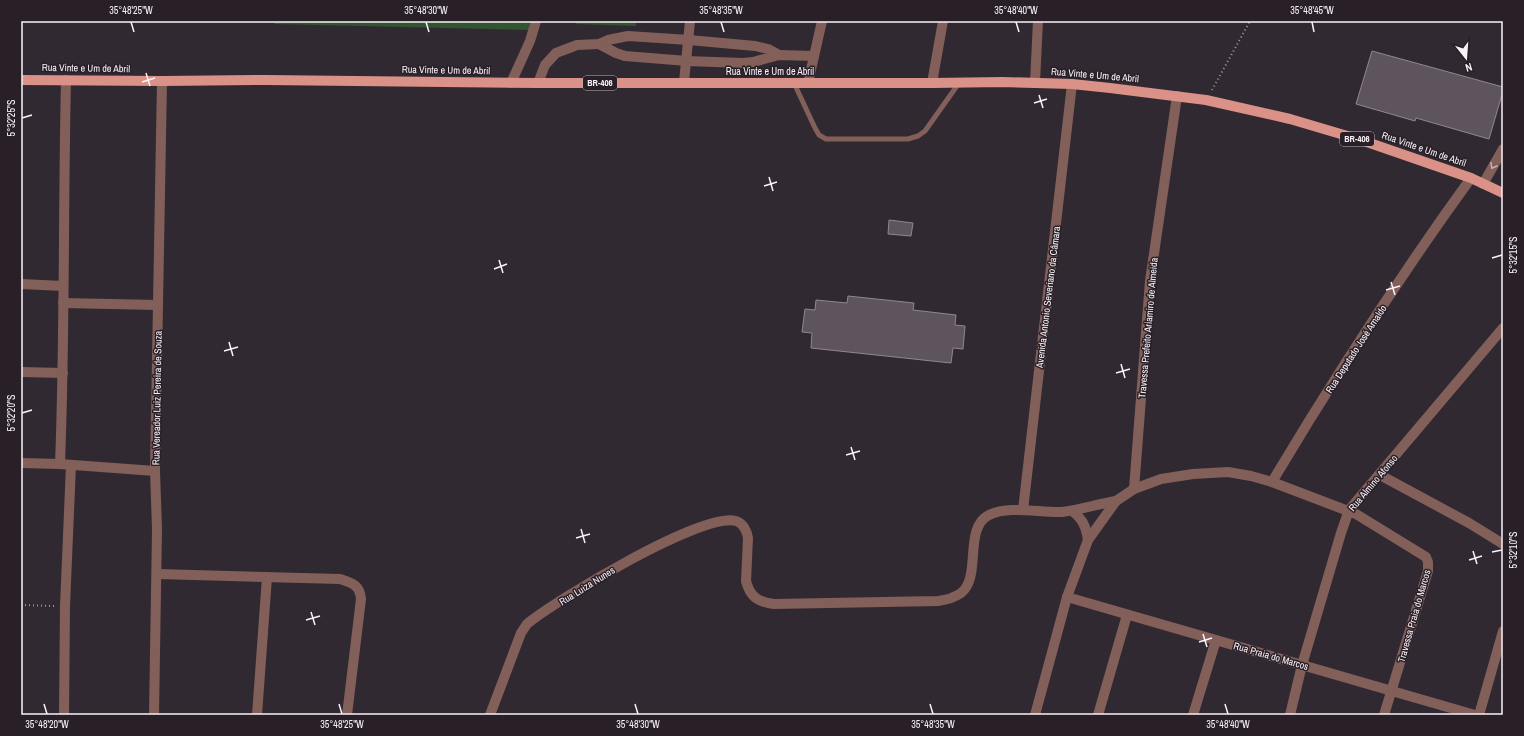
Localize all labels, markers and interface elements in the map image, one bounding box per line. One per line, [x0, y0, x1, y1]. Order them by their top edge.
text: 35°48'25"W [109, 4, 153, 17]
text: 35°48'30"W [404, 4, 448, 17]
text: 35°48'35"W [699, 4, 743, 17]
text: 35°48'40"W [994, 4, 1038, 17]
text: 35°48'45"W [1290, 4, 1334, 17]
north arrow [1446, 38, 1486, 78]
text: N [1464, 60, 1474, 75]
street label: Rua Vinte e Um de Abril [42, 61, 130, 75]
street label: Rua Vinte e Um de Abril [402, 63, 490, 77]
street label: Rua Vinte e Um de Abril [726, 65, 814, 78]
street label: Rua Vinte e Um de Abril [1050, 65, 1140, 85]
road number: BR-406 [583, 76, 617, 90]
text: 5°32'25"S [5, 99, 18, 136]
street label: Rua Vinte e Um de Abril [1380, 128, 1468, 170]
road number: BR-406 [1340, 132, 1374, 146]
one-way arrow [1490, 162, 1498, 170]
street label: Avenida Antonio Severiano da Câmara [1033, 225, 1063, 370]
text: 5°32'15"S [1507, 236, 1520, 273]
street label: Travessa Prefeito Ariamiro de Almeida [1135, 257, 1161, 399]
street label: Rua Deputado José Arnaldo [1323, 302, 1390, 396]
street label: Rua Vereador Luiz Pereira de Souza [149, 330, 165, 465]
text: 5°32'20"S [5, 394, 18, 431]
street label: Rua Almino Afonso [1346, 452, 1401, 514]
text: 5°32'10"S [1507, 531, 1520, 568]
street label: Rua Luiza Nunes [557, 564, 617, 608]
street label: Travessa Praia do Marcos [1395, 568, 1433, 664]
street label: Rua Praia do Marcos [1232, 639, 1310, 673]
text: 35°48'20"W [25, 718, 69, 731]
text: 35°48'25"W [320, 718, 364, 731]
text: 35°48'30"W [616, 718, 660, 731]
text: 35°48'35"W [911, 718, 955, 731]
text: 35°48'40"W [1206, 718, 1250, 731]

